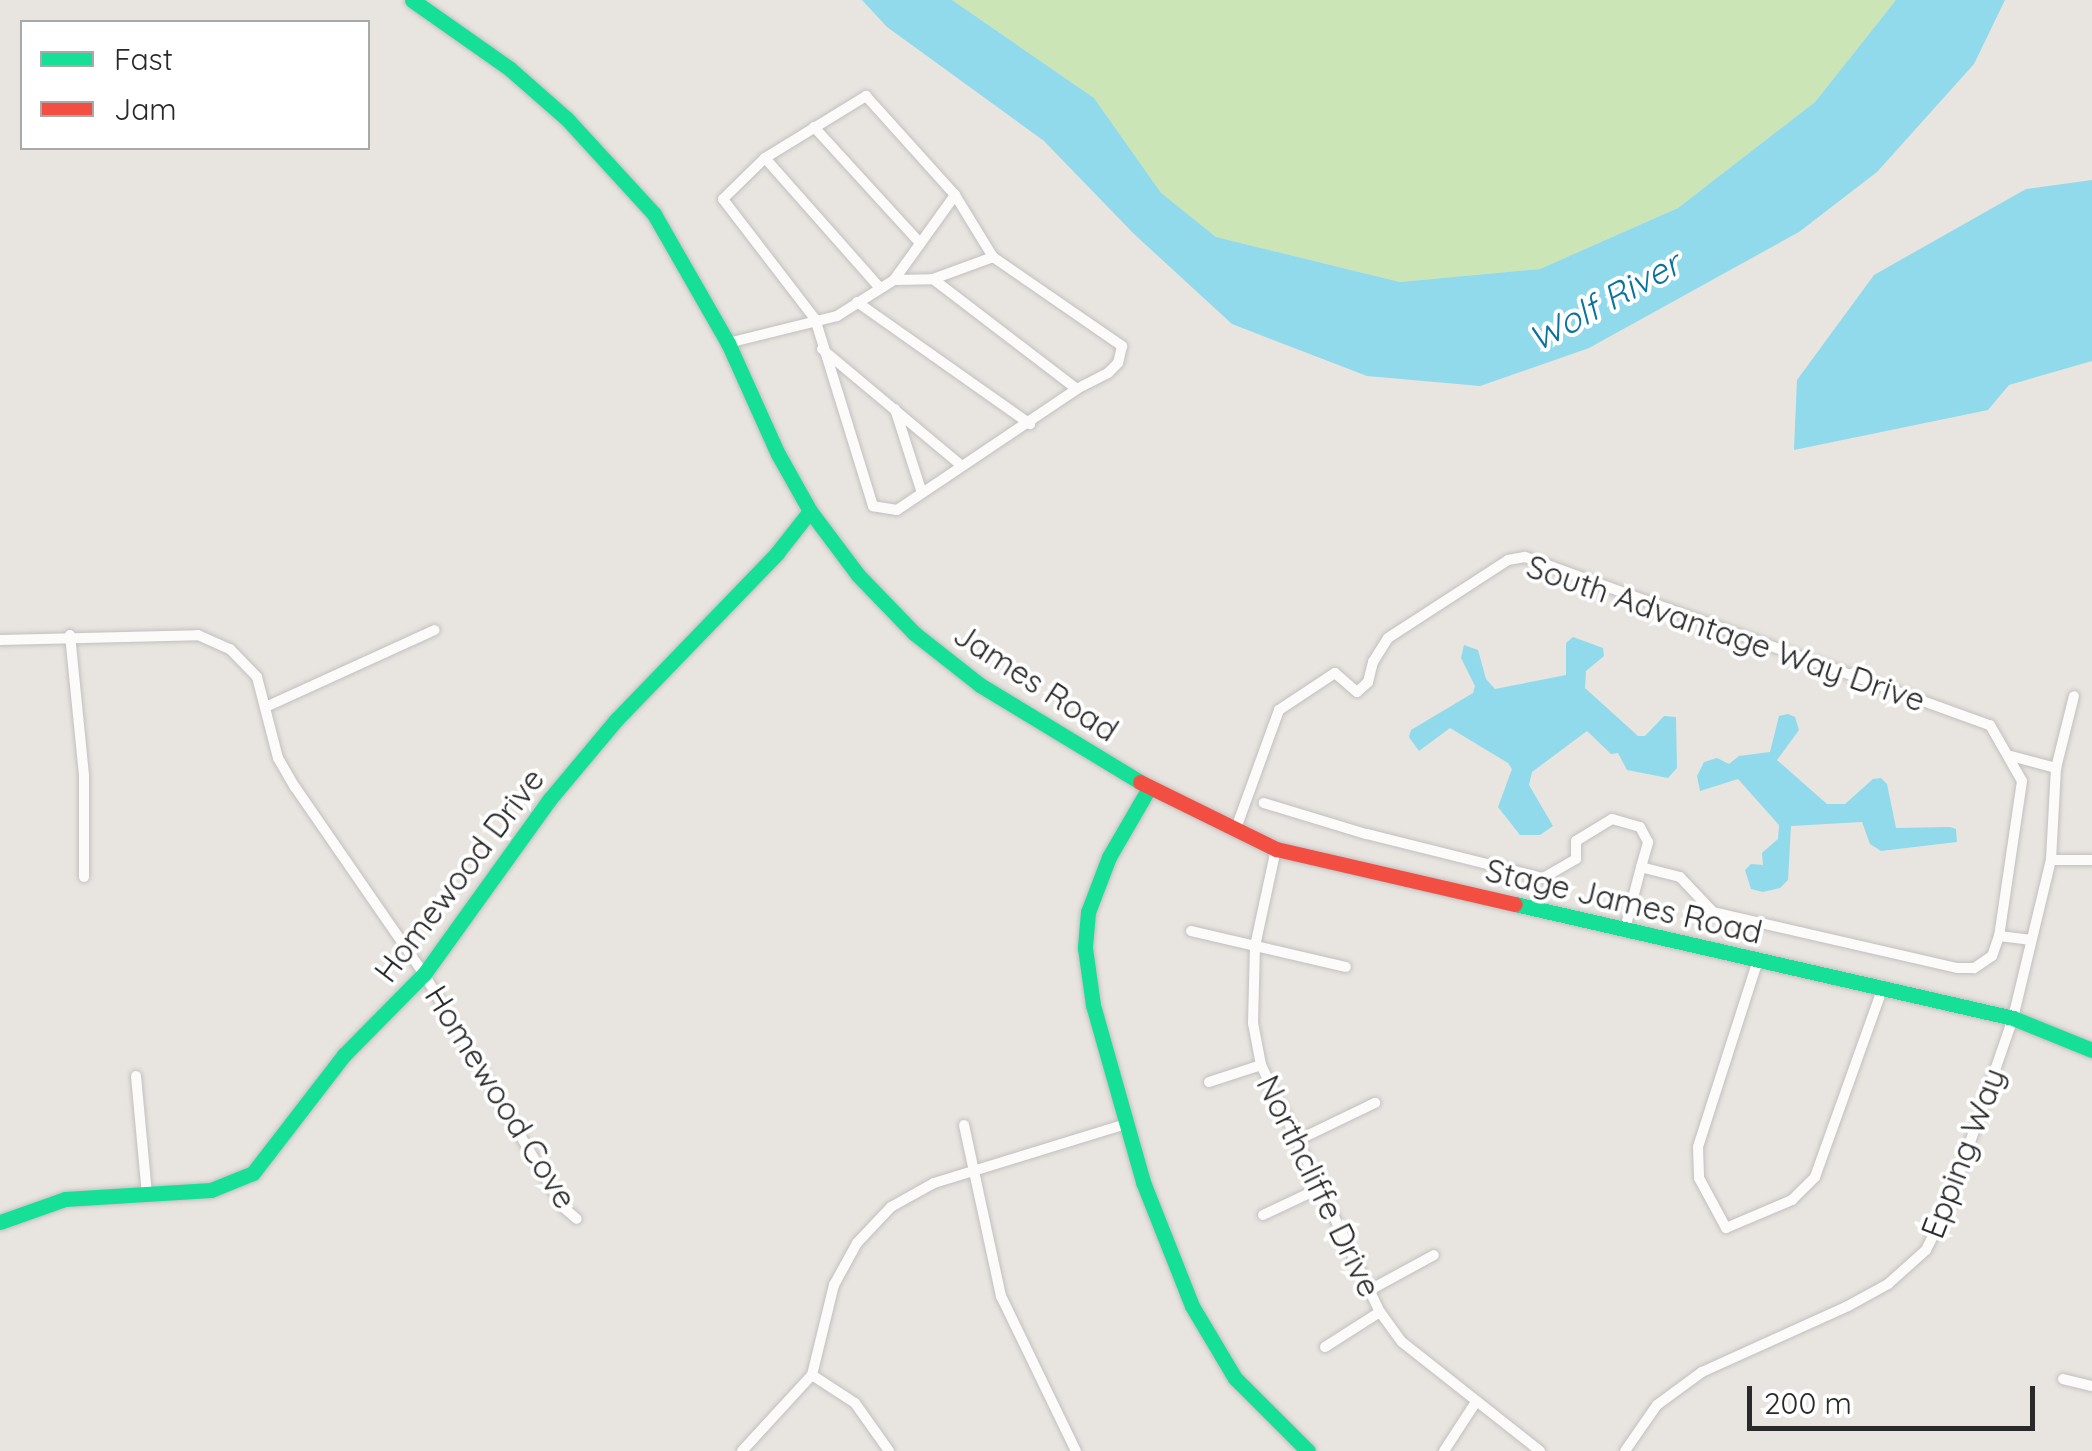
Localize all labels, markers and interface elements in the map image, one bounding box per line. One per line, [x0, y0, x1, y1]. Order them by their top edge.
legend [20, 20, 370, 150]
text: Fast [114, 40, 173, 78]
text: Jam [114, 90, 177, 128]
water label: Wolf River [1521, 242, 1687, 360]
street label: South Advantage Way Drive [1522, 547, 1930, 719]
street label: James Road [947, 615, 1125, 749]
street label: Homewood Drive [366, 761, 552, 989]
street label: Stage James Road [1482, 851, 1766, 951]
street label: Homewood Cove [417, 979, 585, 1215]
street label: Epping Way [1913, 1062, 2013, 1244]
street label: Northcliffe Drive [1249, 1069, 1389, 1303]
scale bar [1752, 1366, 2040, 1428]
text: 200 m [1764, 1384, 1852, 1422]

